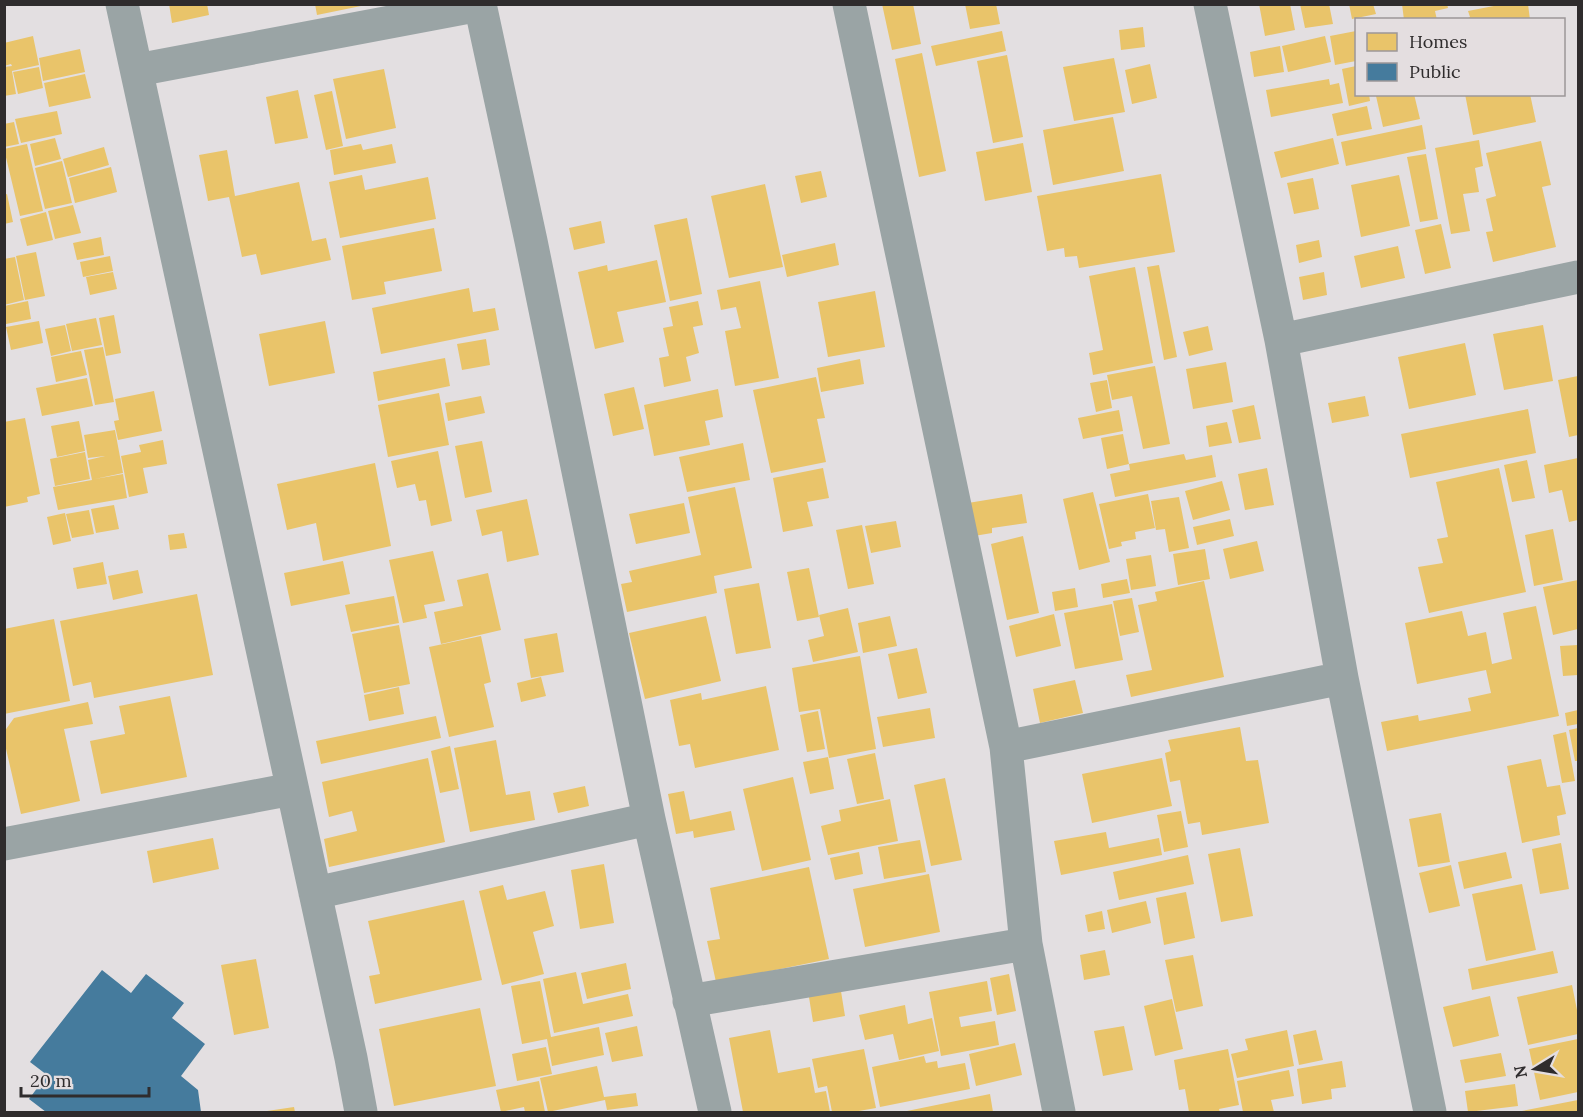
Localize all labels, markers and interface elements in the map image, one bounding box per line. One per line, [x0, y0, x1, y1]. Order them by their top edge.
legend [1355, 18, 1565, 96]
text: Homes [1409, 30, 1467, 53]
text: Public [1409, 60, 1461, 83]
north arrow [1505, 1039, 1565, 1099]
scale bar [21, 1060, 148, 1098]
text: N [1509, 1064, 1531, 1080]
text: 20 m [30, 1069, 72, 1092]

